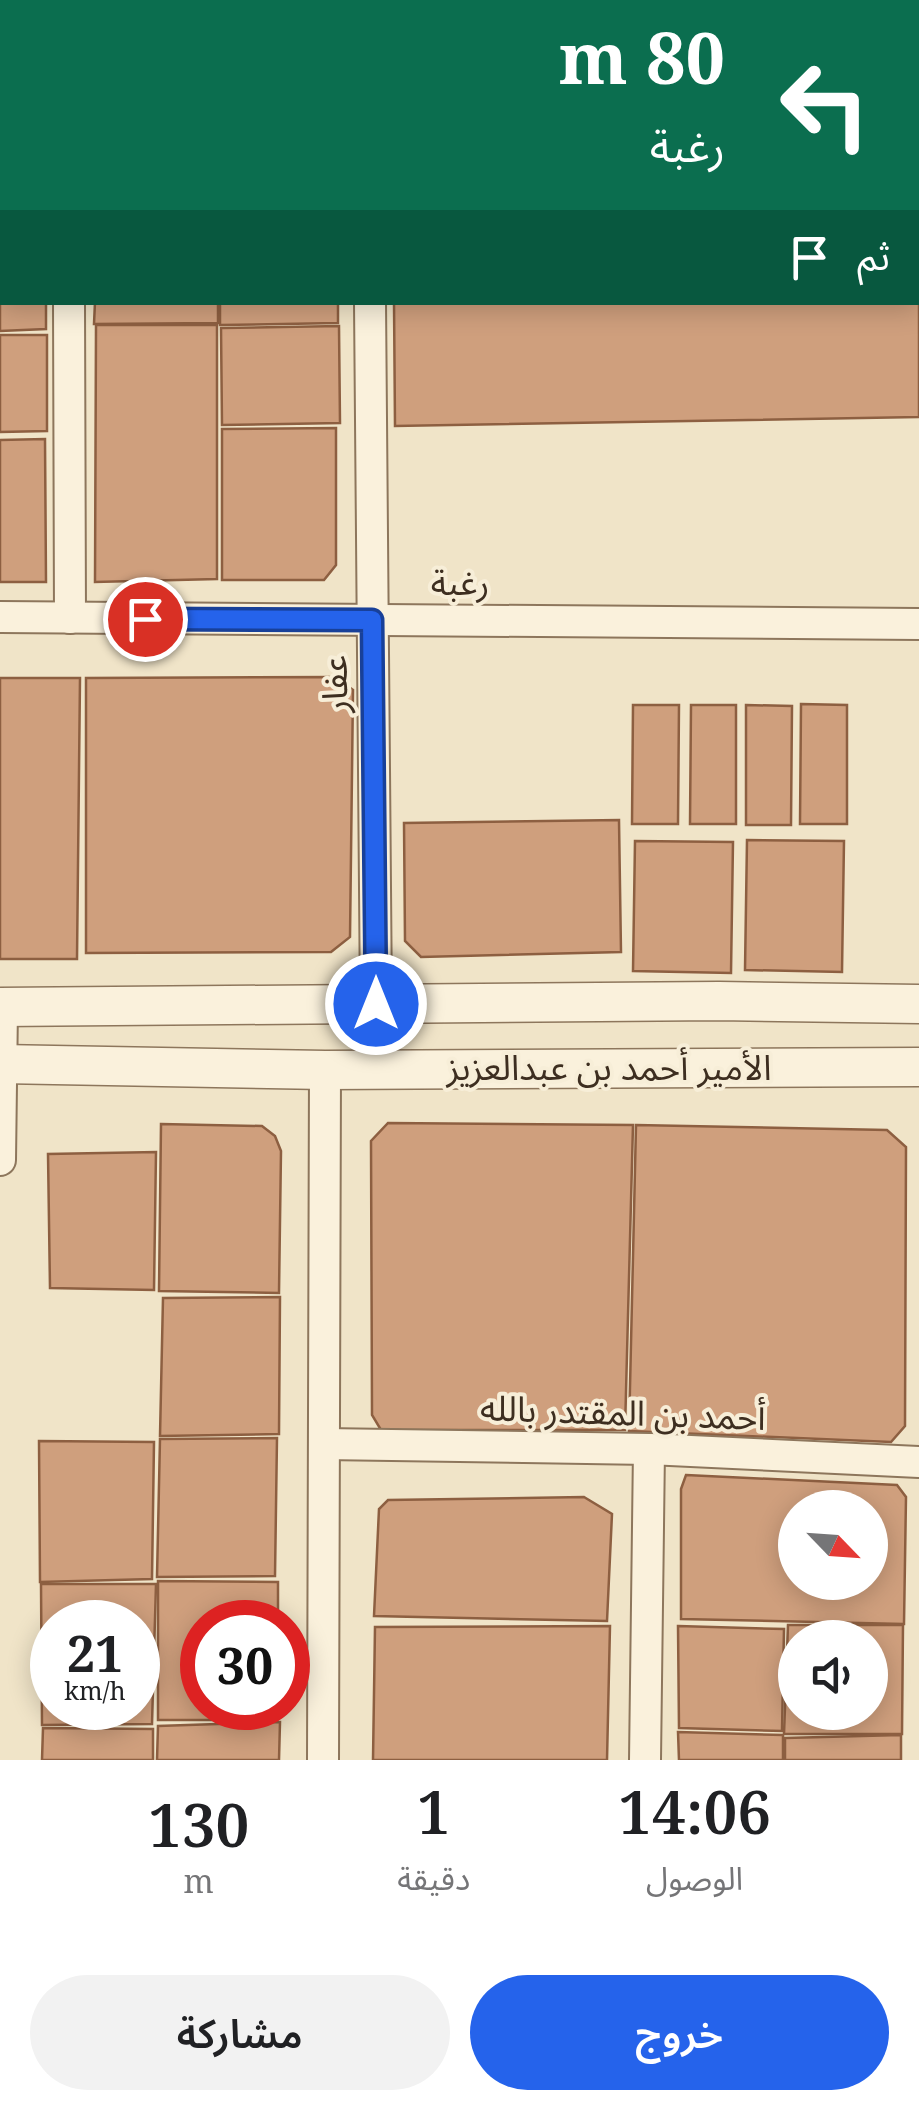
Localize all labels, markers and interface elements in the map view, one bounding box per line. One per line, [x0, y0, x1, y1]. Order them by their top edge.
text: 80 m [559, 9, 725, 105]
icon: left [760, 40, 890, 170]
text: رغبة [650, 114, 725, 175]
text: ثم [857, 229, 890, 281]
icon: arrive [782, 230, 837, 285]
street label: رغبة [431, 558, 489, 605]
pin [103, 577, 188, 662]
icon: arrive [118, 592, 173, 647]
street label: عفار [309, 655, 358, 714]
position arrow [324, 952, 428, 1056]
street label: الأمير أحمد بن عبدالعزيز [446, 1043, 771, 1090]
street label: أحمد بن المقتدر بالله [479, 1383, 767, 1440]
north arrow [778, 1490, 888, 1600]
map controls [778, 1490, 888, 1730]
speed limit sign: 30 [180, 1600, 310, 1730]
text: 21 [67, 1619, 123, 1687]
button: sound [778, 1620, 888, 1730]
text: km/h [64, 1673, 126, 1707]
text: 1 [417, 1770, 451, 1852]
text: 14:06 [618, 1770, 771, 1852]
text: 130 [148, 1783, 249, 1865]
text: دقيقة [397, 1856, 470, 1899]
text: الوصول [646, 1856, 743, 1899]
text: m [184, 1859, 214, 1902]
button: مشاركة [30, 1975, 450, 2090]
button: خروج [470, 1975, 889, 2090]

